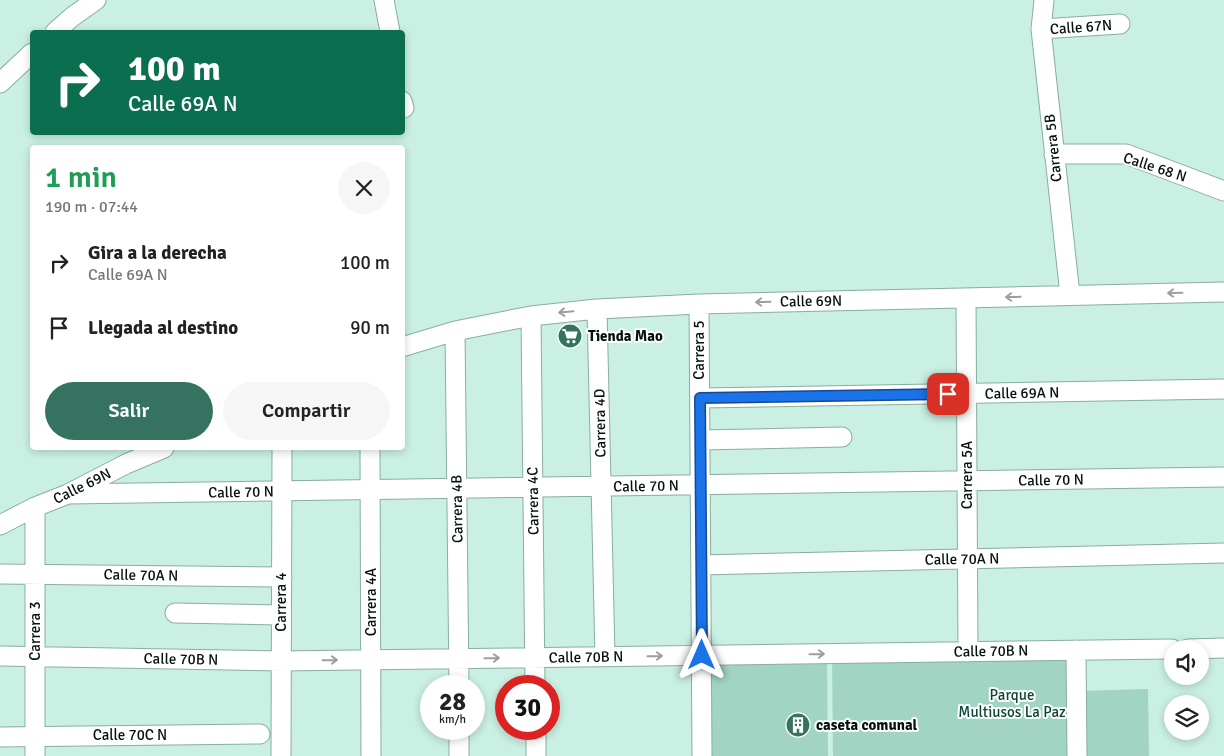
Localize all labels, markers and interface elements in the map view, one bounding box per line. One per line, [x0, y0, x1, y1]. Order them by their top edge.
street label: Calle 67N [1049, 16, 1113, 38]
text: 100 m [128, 47, 221, 90]
icon: right [45, 50, 110, 115]
text: Calle 69A N [128, 90, 238, 117]
street label: Carrera 5B [1040, 113, 1066, 183]
street label: Calle 68 N [1121, 148, 1189, 186]
text: 1 min [45, 159, 117, 196]
button: close [338, 162, 390, 214]
text: 190 m · 07:44 [45, 197, 138, 217]
text: Gira a la derecha [88, 241, 227, 265]
icon: right [45, 249, 73, 277]
text: 100 m [340, 251, 390, 275]
text: Calle 69A N [88, 265, 168, 285]
one-way arrow [1168, 288, 1184, 298]
street label: Calle 69N [780, 291, 842, 311]
one-way arrow [1005, 292, 1021, 301]
one-way arrow [755, 298, 771, 307]
one-way arrow [558, 308, 574, 317]
icon: arrive [45, 314, 73, 342]
text: Llegada al destino [88, 316, 238, 340]
text: 90 m [350, 316, 390, 340]
street label: Carrera 5 [690, 320, 708, 380]
supermarket icon: Tienda Mao [557, 323, 583, 349]
place label: Tienda Mao [588, 327, 663, 345]
pin [927, 373, 969, 415]
icon: arrive [934, 380, 962, 408]
button: Salir [45, 382, 213, 440]
button: Compartir [223, 382, 390, 440]
street label: Calle 69A N [984, 383, 1060, 403]
street label: Carrera 4D [590, 388, 610, 458]
street label: Carrera 5A [958, 441, 976, 509]
street label: Calle 69N [50, 464, 114, 508]
street label: Carrera 4C [523, 467, 543, 535]
street label: Calle 70 N [1018, 470, 1084, 490]
street label: Carrera 4B [447, 475, 467, 543]
street label: Calle 70 N [613, 476, 679, 496]
street label: Calle 70 N [208, 482, 274, 502]
street label: Calle 70A N [924, 549, 1000, 569]
street label: Calle 70A N [103, 565, 179, 585]
street label: Carrera 4A [362, 568, 380, 636]
street label: Carrera 4 [272, 572, 290, 632]
street label: Carrera 3 [26, 601, 44, 661]
position arrow [675, 628, 727, 680]
map controls [1164, 640, 1209, 740]
button: sound [1164, 640, 1209, 685]
street label: Calle 70B N [954, 641, 1028, 661]
street label: Calle 70B N [549, 647, 623, 667]
street label: Calle 70B N [144, 649, 218, 669]
one-way arrow [808, 649, 825, 659]
one-way arrow [646, 651, 663, 661]
one-way arrow [484, 653, 500, 663]
one-way arrow [322, 656, 338, 665]
speed limit sign: 30 [495, 675, 560, 740]
text: 28 [439, 686, 466, 717]
park label: Parque Multiusos La Paz [958, 686, 1066, 721]
button: layers [1164, 695, 1209, 740]
text: km/h [439, 712, 466, 727]
building icon: caseta comunal [785, 712, 811, 738]
place label: caseta comunal [816, 716, 918, 734]
street label: Calle 70C N [93, 726, 167, 744]

